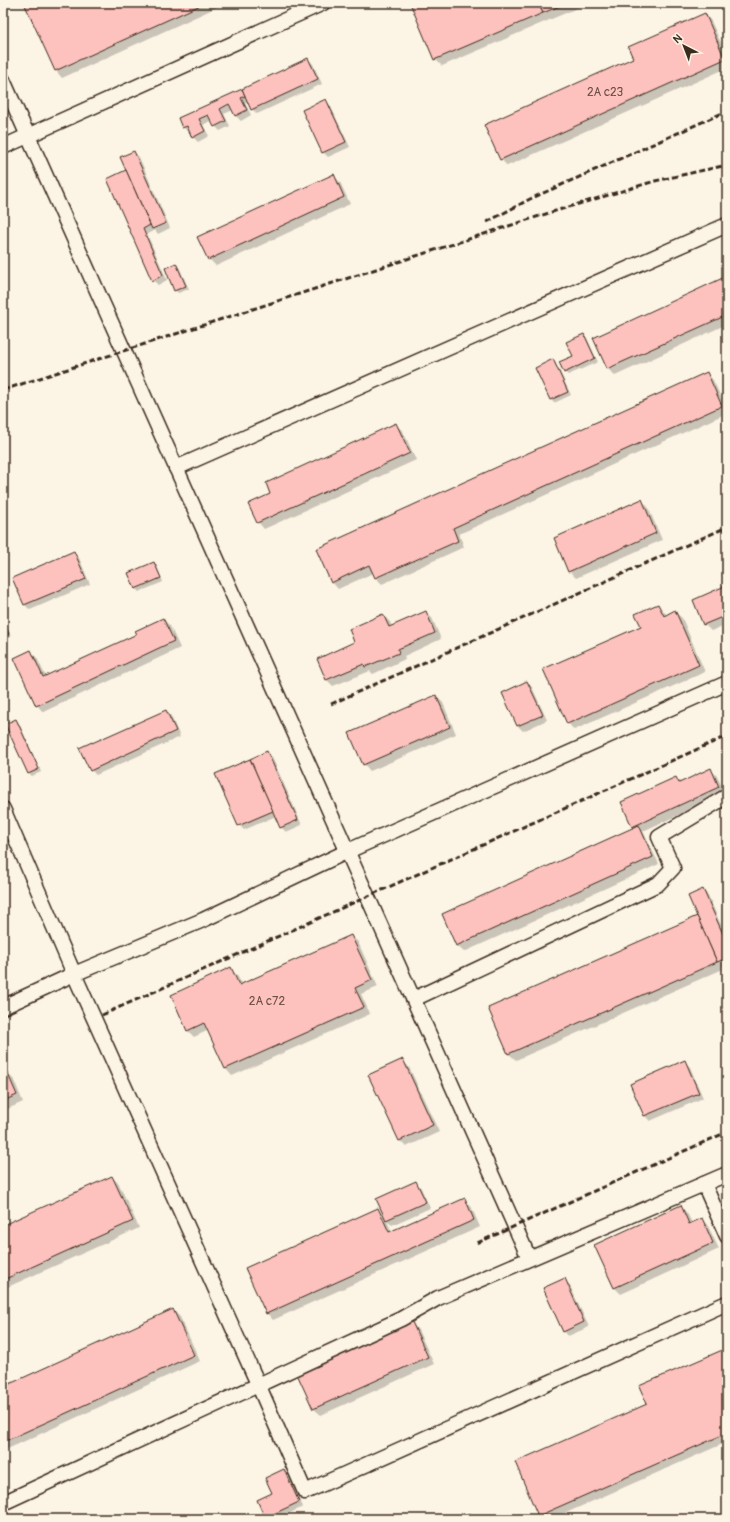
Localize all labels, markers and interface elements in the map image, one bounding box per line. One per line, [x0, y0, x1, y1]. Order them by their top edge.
north arrow [664, 26, 704, 66]
text: N [671, 31, 685, 46]
house number: 2А с23 [587, 85, 623, 100]
house number: 2А с72 [249, 994, 285, 1009]

